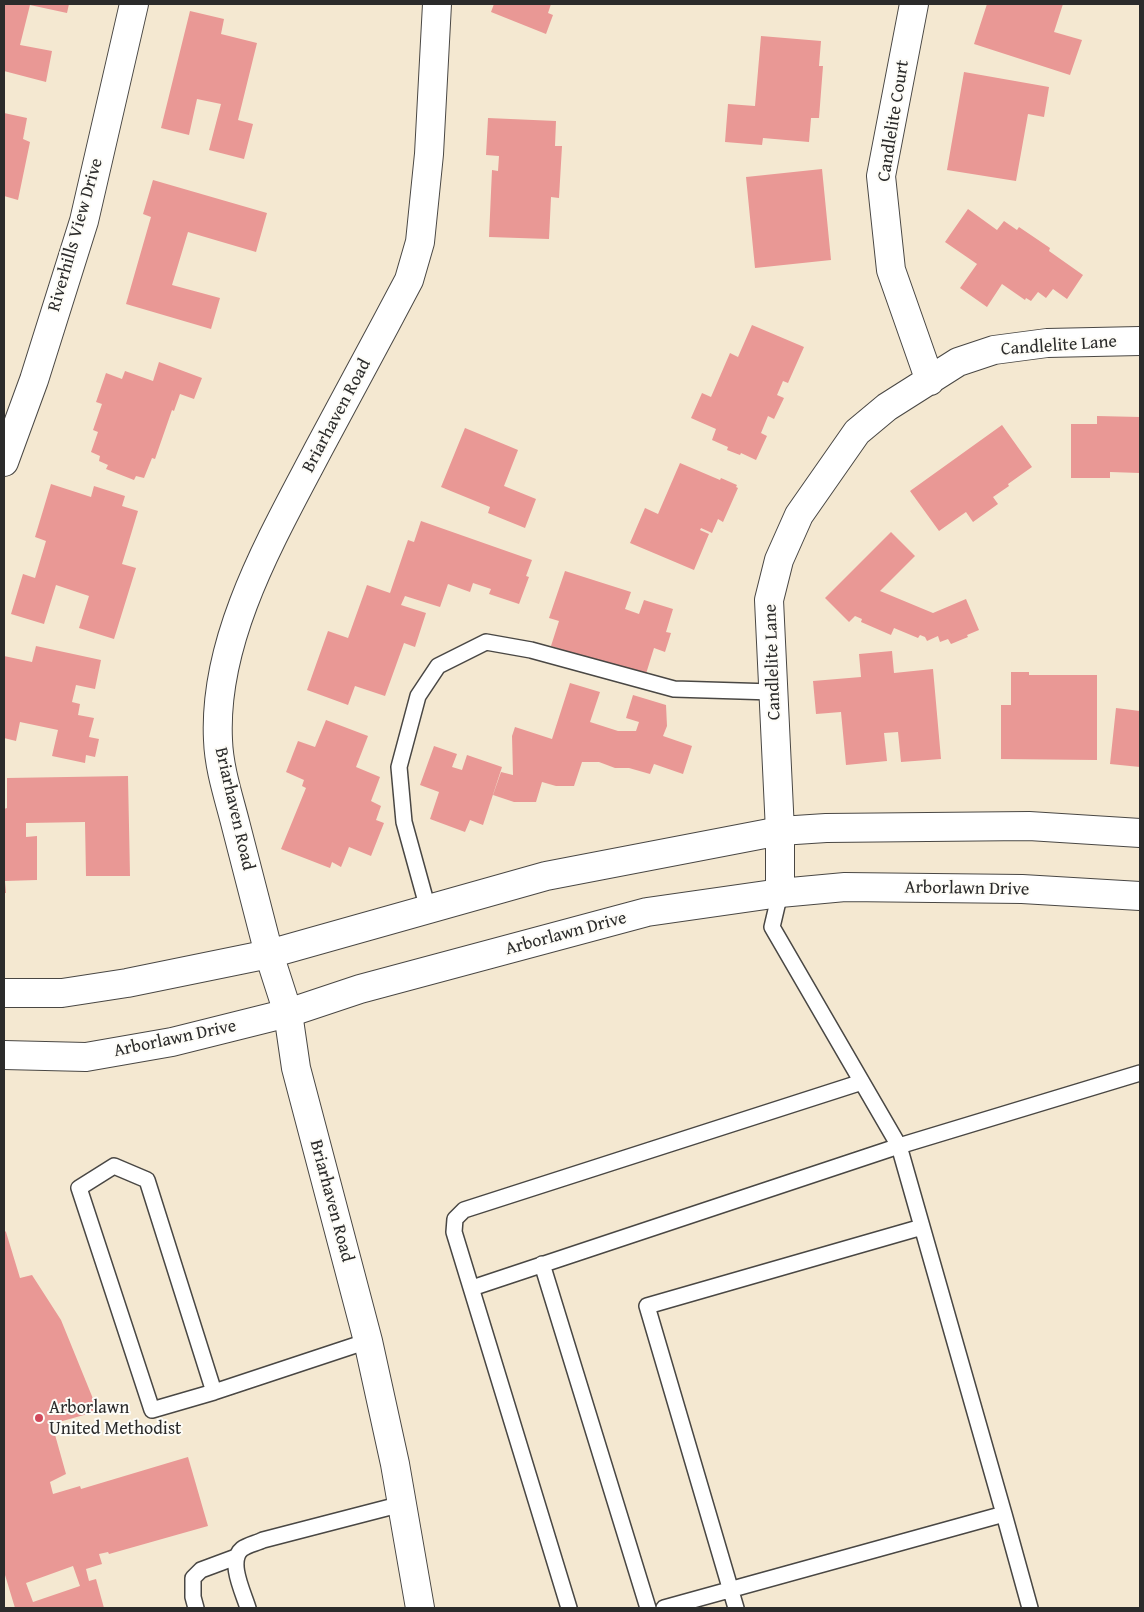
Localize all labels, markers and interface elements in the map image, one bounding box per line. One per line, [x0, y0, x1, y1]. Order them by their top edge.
street label: Candlelite Court [874, 59, 914, 183]
street label: Riverhills View Drive [44, 156, 108, 314]
street label: Candlelite Lane [1000, 331, 1118, 361]
street label: Briarhaven Road [298, 355, 376, 477]
street label: Candlelite Lane [760, 604, 786, 720]
street label: Briarhaven Road [209, 745, 259, 873]
street label: Arborlawn Drive [904, 877, 1030, 901]
street label: Arborlawn Drive [503, 907, 629, 961]
street label: Arborlawn Drive [112, 1015, 238, 1063]
street label: Briarhaven Road [304, 1138, 358, 1264]
place label: Arborlawn United Methodist [49, 1397, 181, 1440]
marker: Arborlawn United Methodist [33, 1412, 45, 1424]

